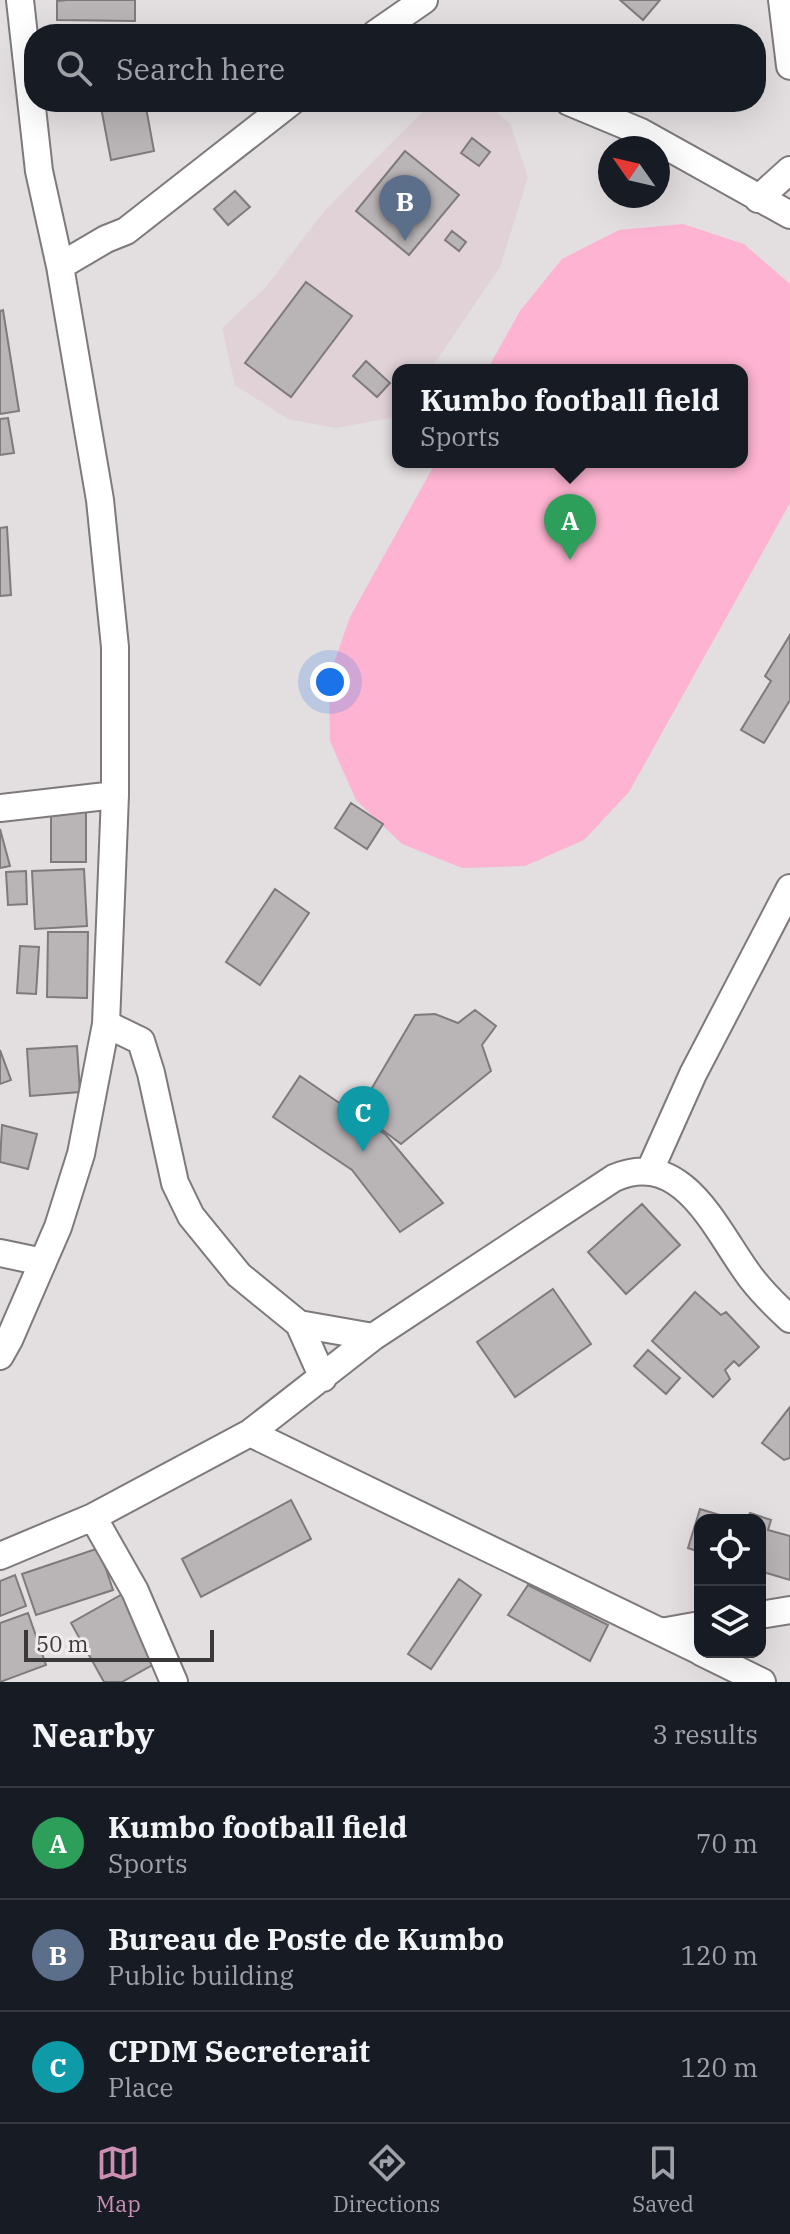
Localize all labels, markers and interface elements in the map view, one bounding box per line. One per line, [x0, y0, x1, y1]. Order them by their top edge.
search box [24, 24, 766, 112]
icon: search [52, 46, 96, 90]
text: Search here [116, 49, 285, 88]
north arrow [598, 136, 670, 208]
pin: B [379, 175, 431, 241]
popup [392, 364, 748, 468]
text: Kumbo football field [420, 380, 720, 419]
text: Sports [420, 419, 500, 453]
pin: A [544, 494, 596, 560]
your location [310, 662, 350, 702]
pin: C [337, 1086, 389, 1152]
map controls [694, 1514, 766, 1658]
button: locate [694, 1514, 766, 1586]
button: layers [694, 1586, 766, 1658]
scale bar [24, 1626, 214, 1662]
text: 50 m [36, 1629, 88, 1658]
text: Nearby [32, 1712, 154, 1756]
text: 3 results [652, 1717, 758, 1751]
text: Kumbo football field [108, 1807, 408, 1846]
text: A [49, 1826, 67, 1860]
text: 70 m [696, 1826, 758, 1860]
text: Sports [108, 1846, 188, 1880]
text: Bureau de Poste de Kumbo [108, 1919, 504, 1958]
text: B [49, 1938, 67, 1972]
text: 120 m [680, 1938, 758, 1972]
text: Public building [108, 1958, 294, 1992]
text: CPDM Secreterait [108, 2031, 370, 2070]
text: C [49, 2050, 67, 2084]
text: 120 m [680, 2050, 758, 2084]
text: Place [108, 2070, 173, 2104]
tab: Map [96, 2141, 141, 2218]
tab: Directions [333, 2141, 440, 2218]
tab: Saved [632, 2141, 694, 2218]

